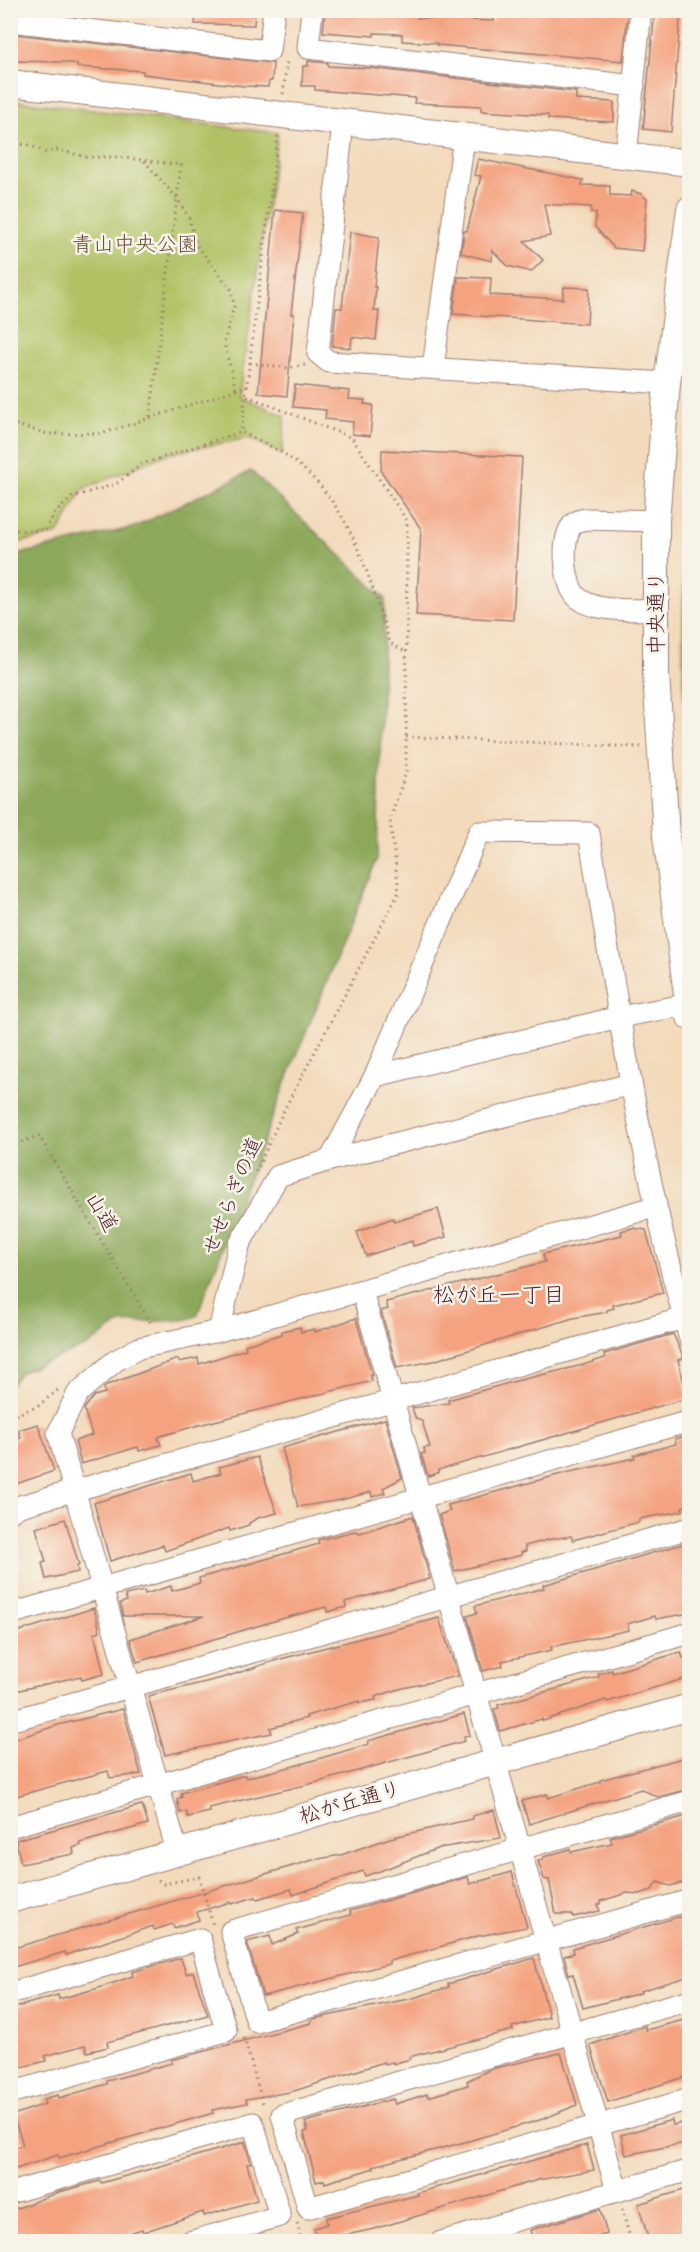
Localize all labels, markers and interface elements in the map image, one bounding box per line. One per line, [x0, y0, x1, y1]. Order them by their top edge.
park label: 青山中央公園 [72, 225, 198, 263]
street label: 中央通り [637, 571, 675, 655]
street label: せせらぎの道 [191, 1130, 273, 1262]
street label: 山道 [75, 1184, 129, 1240]
district label: 松が丘一丁目 [433, 1275, 565, 1314]
street label: 松が丘通り [294, 1769, 406, 1835]

